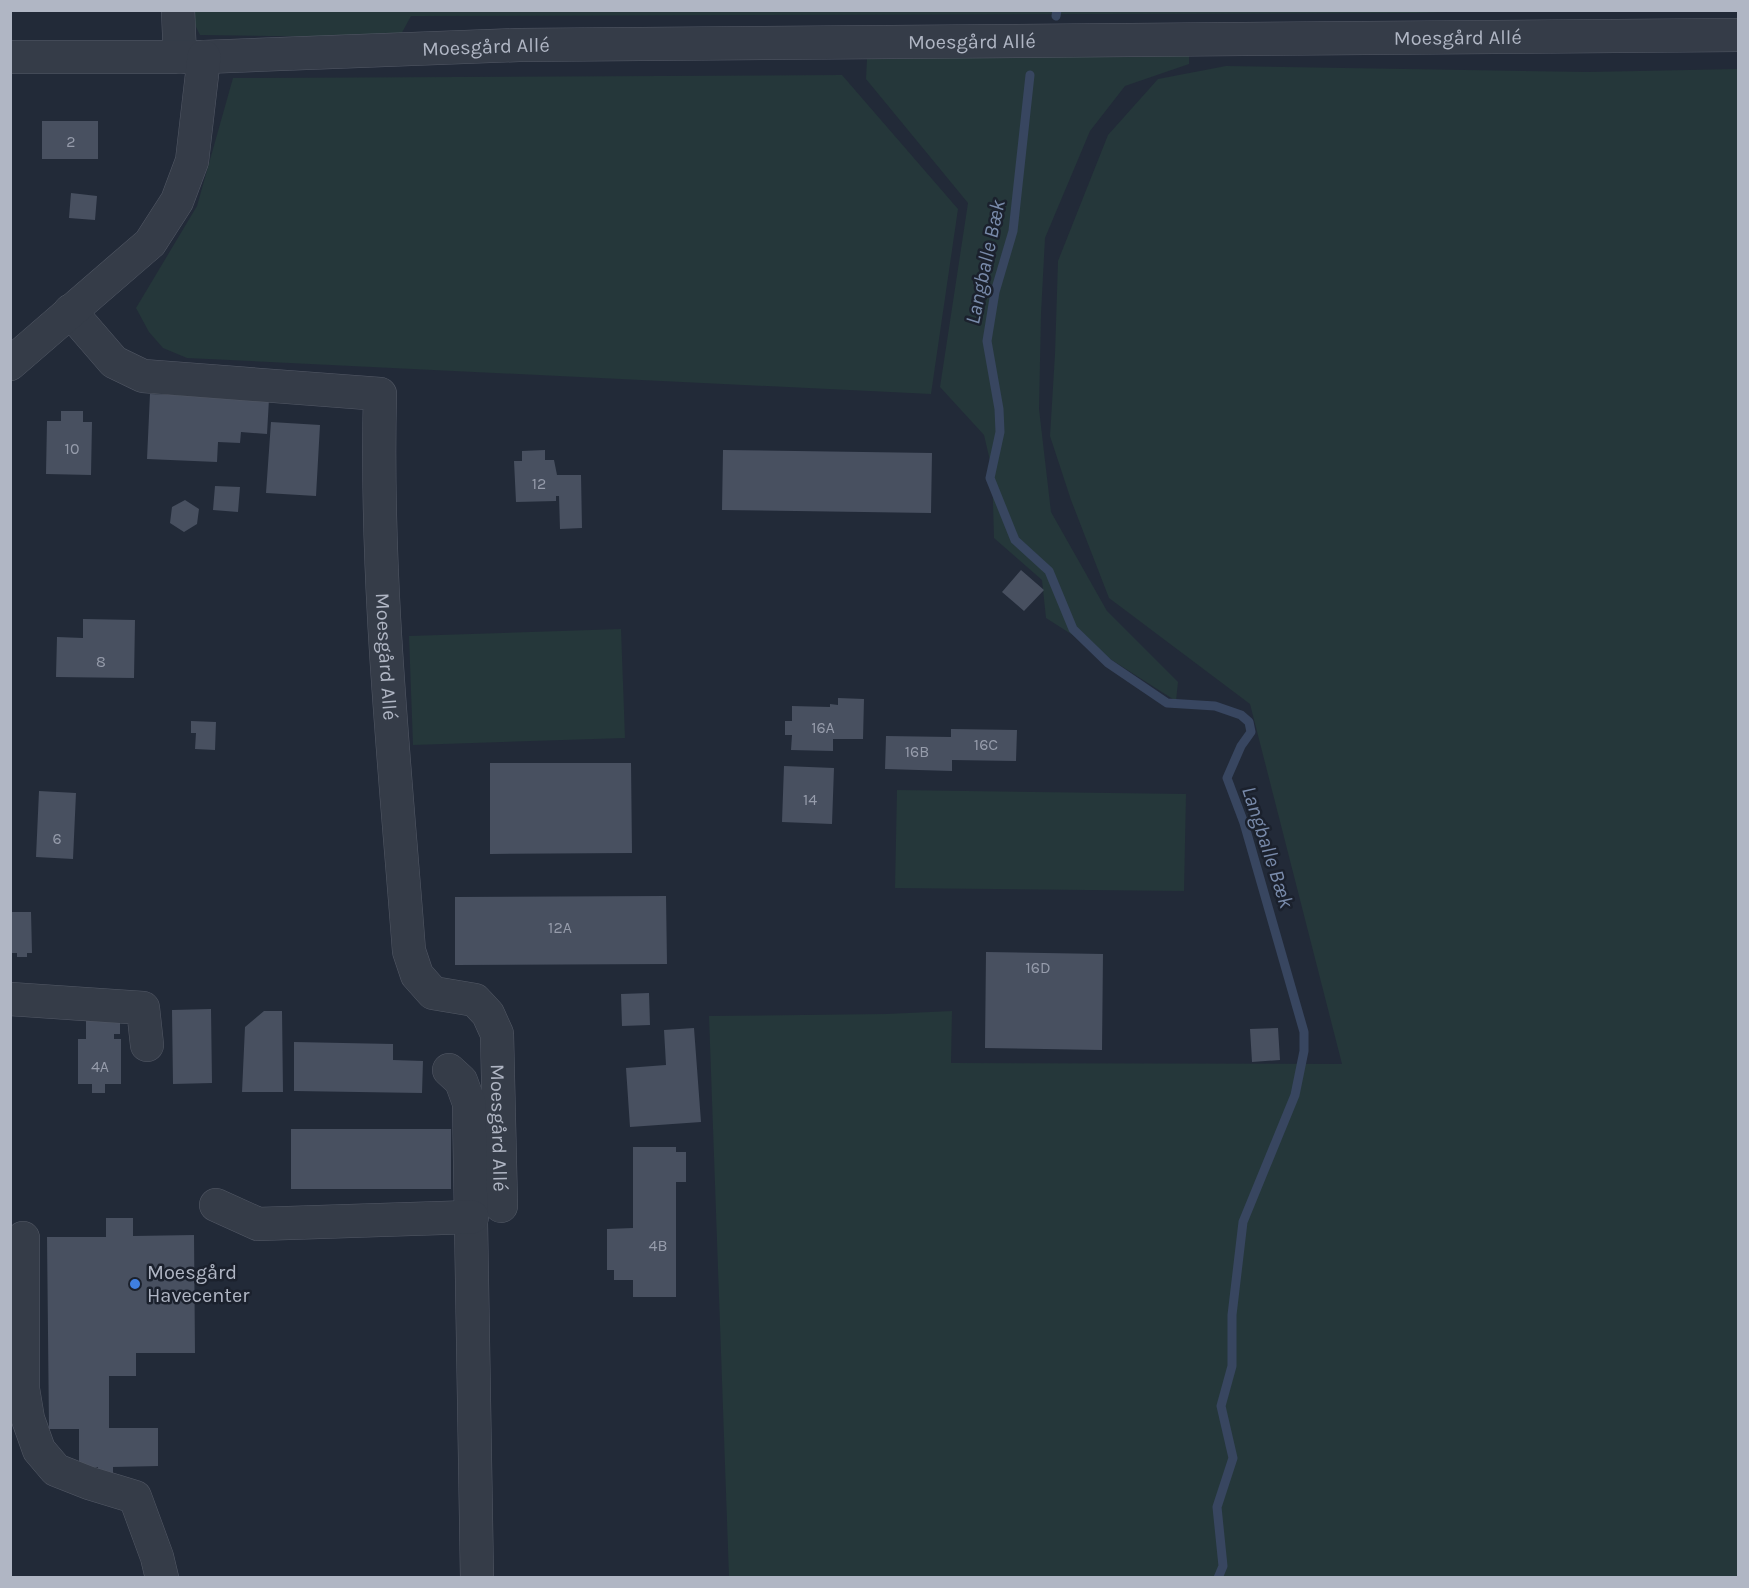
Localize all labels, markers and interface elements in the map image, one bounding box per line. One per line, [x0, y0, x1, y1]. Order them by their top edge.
street label: Moesgård Allé [1394, 26, 1522, 50]
street label: Moesgård Allé [908, 30, 1036, 54]
street label: Moesgård Allé [422, 34, 550, 61]
house number: 2 [66, 132, 76, 151]
water label: Langballe Bæk [960, 197, 1010, 326]
house number: 10 [65, 439, 79, 458]
house number: 12 [532, 474, 546, 493]
street label: Moesgård Allé [371, 592, 402, 721]
house number: 8 [96, 652, 106, 671]
house number: 16A [811, 718, 835, 737]
house number: 16C [974, 735, 998, 754]
house number: 16B [905, 742, 929, 761]
water label: Langballe Bæk [1237, 783, 1299, 911]
house number: 14 [803, 790, 817, 809]
house number: 6 [52, 829, 62, 848]
house number: 12A [548, 918, 572, 937]
house number: 16D [1025, 958, 1051, 977]
house number: 4A [91, 1057, 109, 1076]
street label: Moesgård Allé [486, 1064, 512, 1192]
house number: 4B [649, 1236, 667, 1255]
place label: Moesgård Havecenter [147, 1261, 250, 1307]
marker: Moesgård Havecenter [128, 1277, 142, 1291]

